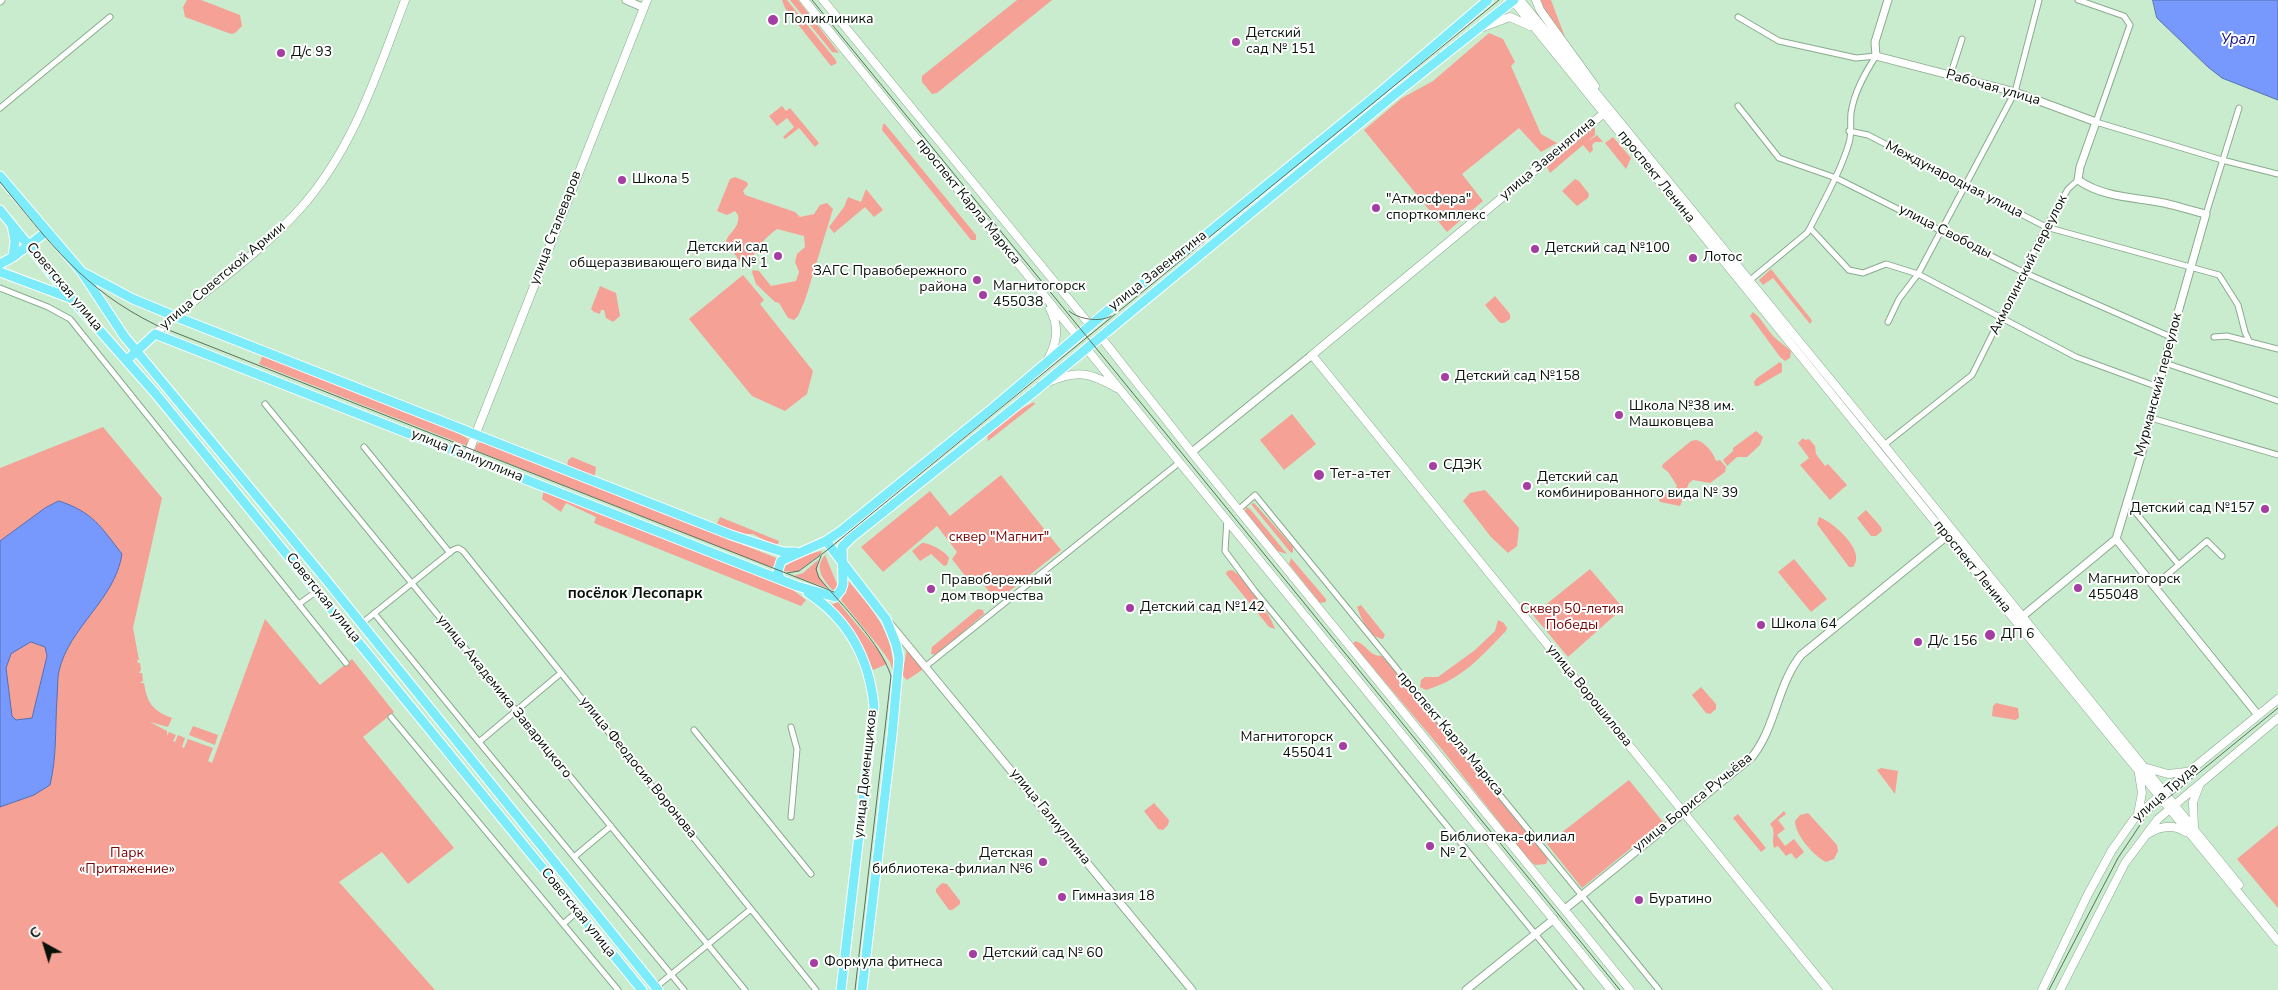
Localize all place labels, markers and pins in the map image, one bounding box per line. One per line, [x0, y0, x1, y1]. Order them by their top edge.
place label: Поликлиника [784, 12, 873, 28]
marker: Поликлиника [766, 13, 780, 27]
place label: Детский сад № 151 [1246, 26, 1316, 58]
marker: Детский сад № 151 [1230, 36, 1242, 48]
place label: Д/с 93 [291, 45, 332, 61]
marker: Д/с 93 [275, 47, 287, 59]
place label: Школа 5 [632, 172, 689, 188]
marker: Школа 5 [616, 174, 628, 186]
place label: "Атмосфера" спорткомплекс [1386, 192, 1486, 224]
marker: "Атмосфера" спорткомплекс [1370, 202, 1382, 214]
place label: Детский сад общеразвивающего вида № 1 [569, 240, 768, 272]
place label: Детский сад №100 [1545, 241, 1670, 257]
marker: Детский сад №100 [1529, 243, 1541, 255]
marker: Детский сад общеразвивающего вида № 1 [772, 250, 784, 262]
place label: Лотос [1703, 250, 1742, 266]
marker: Лотос [1687, 252, 1699, 264]
place label: ЗАГС Правобережного района [813, 264, 967, 296]
marker: ЗАГС Правобережного района [971, 274, 983, 286]
place label: Магнитогорск 455038 [993, 279, 1085, 312]
marker: Магнитогорск 455038 [977, 289, 989, 301]
place label: Детский сад №158 [1455, 369, 1580, 385]
marker: Детский сад №158 [1439, 371, 1451, 383]
place label: Школа №38 им. Машковцева [1629, 399, 1734, 432]
marker: Школа №38 им. Машковцева [1613, 409, 1625, 421]
place label: СДЭК [1443, 458, 1482, 474]
marker: СДЭК [1427, 460, 1439, 472]
place label: Тет-а-тет [1330, 467, 1391, 483]
marker: Тет-а-тет [1312, 468, 1326, 482]
place label: Детский сад комбинированного вида № 39 [1537, 470, 1738, 502]
marker: Детский сад комбинированного вида № 39 [1521, 480, 1533, 492]
place label: Детский сад №157 [2130, 501, 2255, 517]
marker: Детский сад №157 [2259, 503, 2271, 515]
place label: Магнитогорск 455048 [2088, 572, 2180, 604]
place label: Правобережный дом творчества [941, 573, 1052, 606]
marker: Магнитогорск 455048 [2072, 582, 2084, 594]
marker: Правобережный дом творчества [925, 583, 937, 595]
place label: Детский сад №142 [1140, 600, 1265, 616]
marker: Детский сад №142 [1124, 602, 1136, 614]
place label: Школа 64 [1771, 617, 1837, 633]
marker: Школа 64 [1755, 619, 1767, 631]
place label: ДП 6 [2001, 627, 2034, 643]
marker: ДП 6 [1983, 628, 1997, 642]
place label: Д/с 156 [1928, 634, 1977, 650]
marker: Д/с 156 [1912, 636, 1924, 648]
place label: Магнитогорск 455041 [1241, 730, 1333, 762]
marker: Магнитогорск 455041 [1337, 740, 1349, 752]
place label: Библиотека-филиал № 2 [1440, 830, 1575, 862]
marker: Библиотека-филиал № 2 [1424, 840, 1436, 852]
place label: Детская библиотека-филиал №6 [872, 846, 1033, 879]
marker: Детская библиотека-филиал №6 [1037, 856, 1049, 868]
place label: Гимназия 18 [1072, 889, 1155, 905]
marker: Гимназия 18 [1056, 891, 1068, 903]
place label: Буратино [1649, 892, 1712, 908]
marker: Буратино [1633, 894, 1645, 906]
place label: Детский сад № 60 [983, 946, 1103, 962]
marker: Детский сад № 60 [967, 948, 979, 960]
place label: Формула фитнеса [824, 955, 943, 971]
marker: Формула фитнеса [808, 957, 820, 969]

